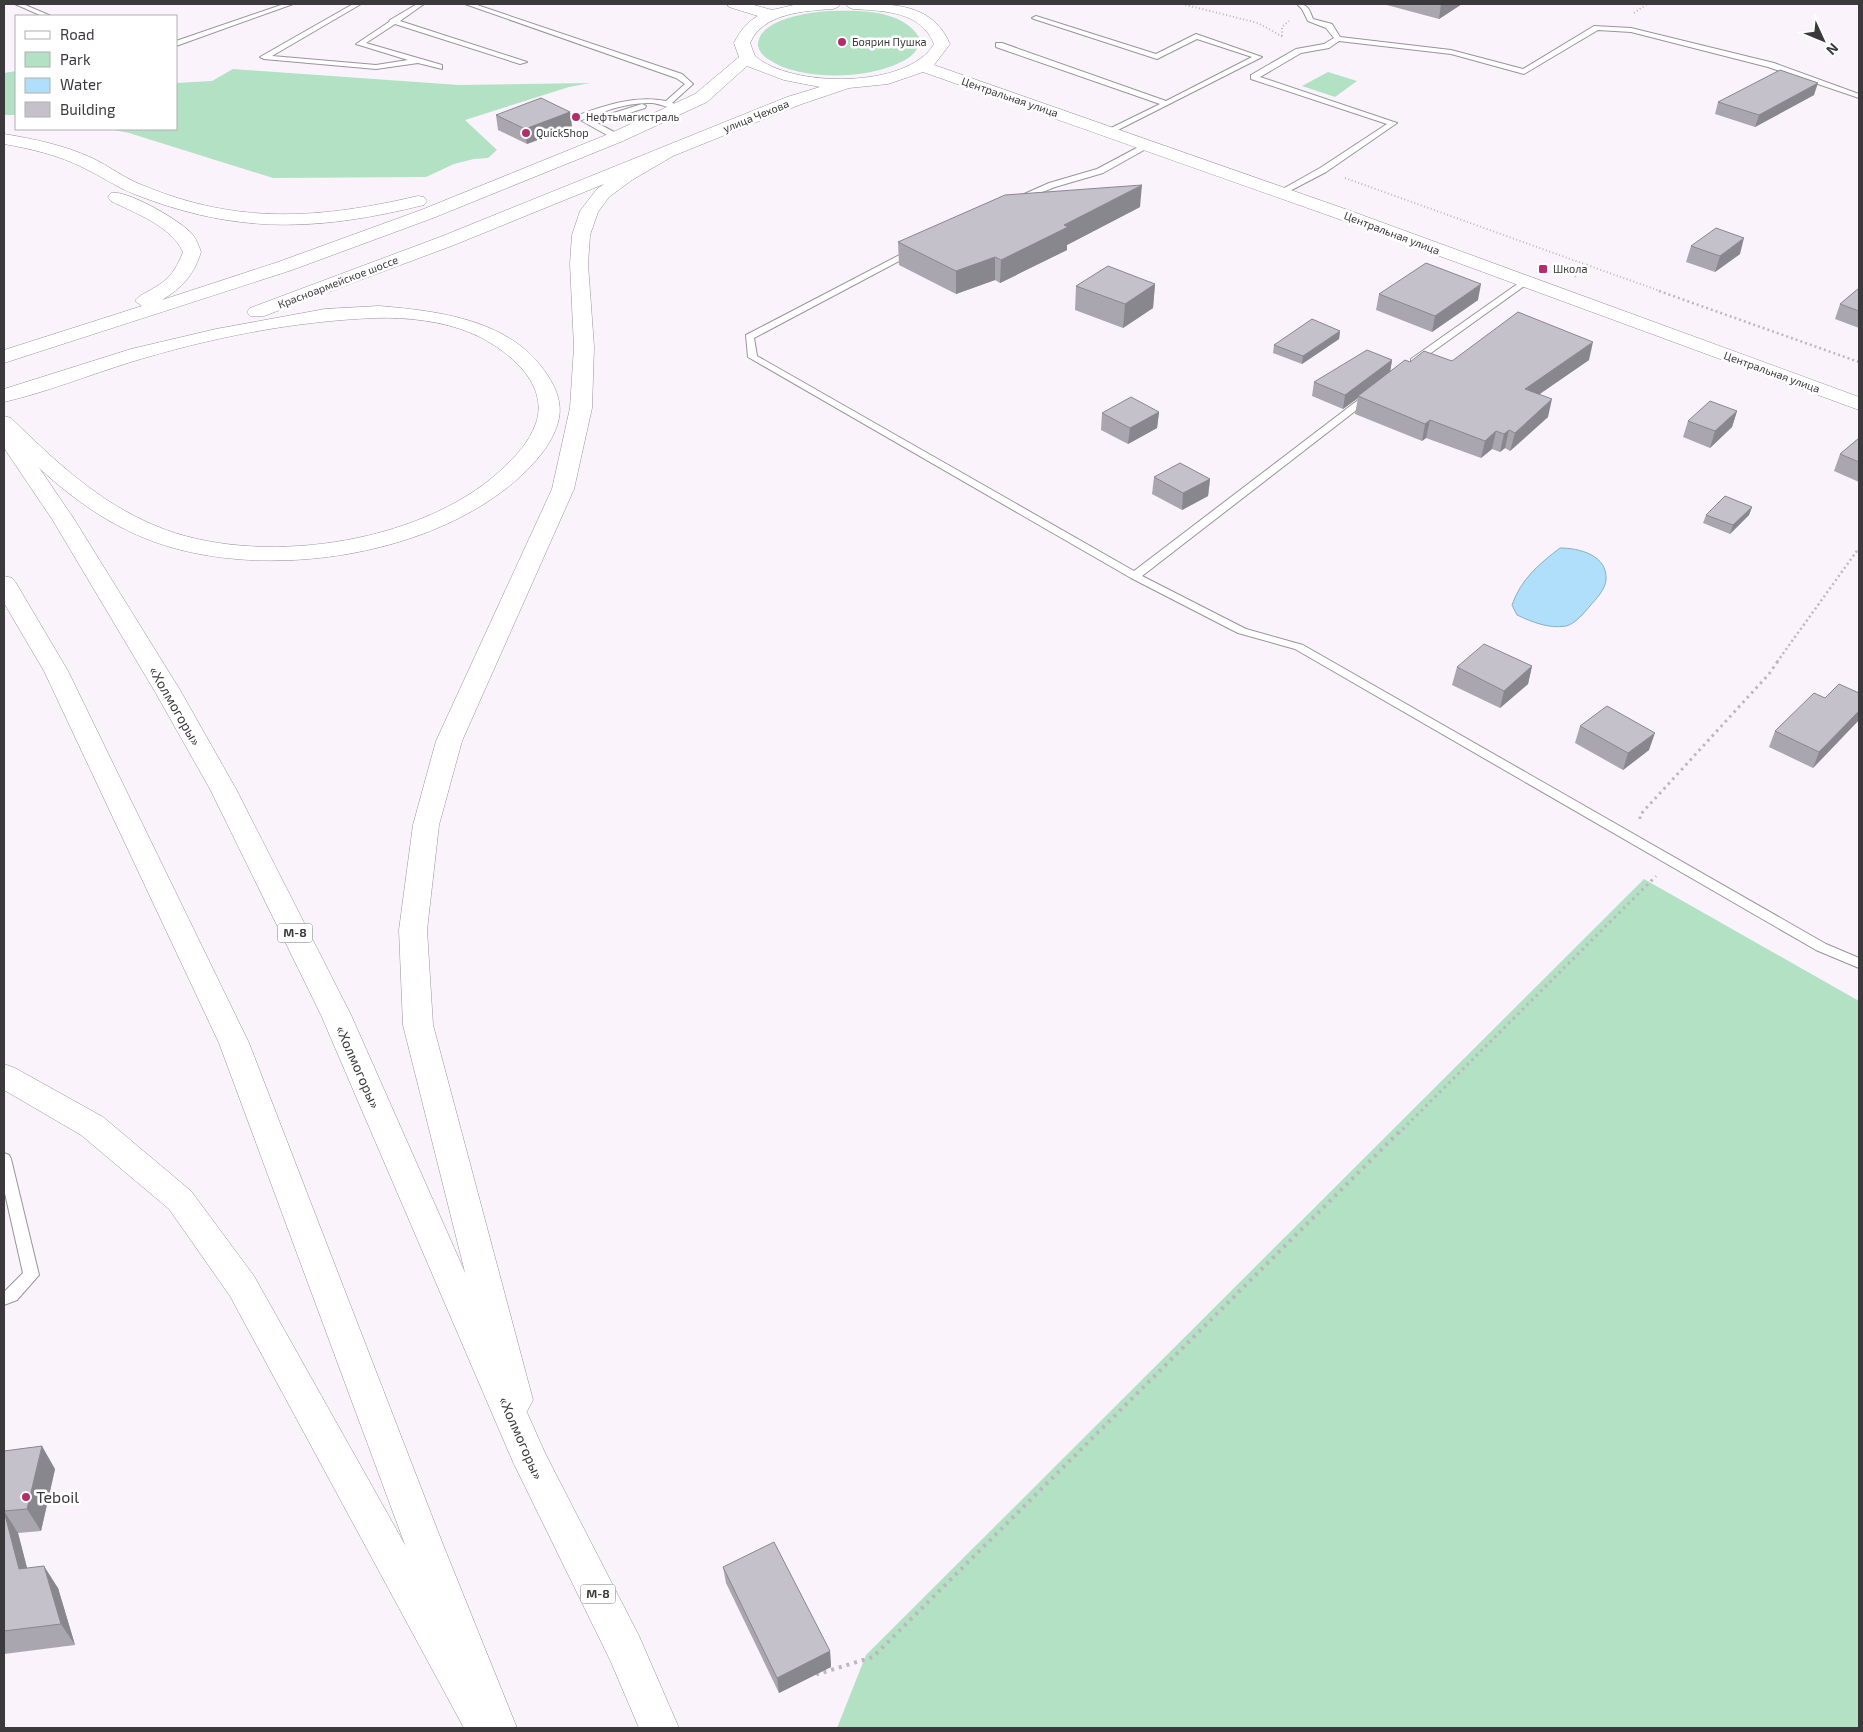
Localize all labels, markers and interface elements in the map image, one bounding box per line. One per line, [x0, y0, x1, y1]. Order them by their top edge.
legend [15, 15, 178, 130]
north arrow [1798, 15, 1848, 65]
text: Road [60, 25, 95, 43]
place label: Боярин Пушка [852, 35, 927, 49]
marker: Боярин Пушка [836, 36, 848, 48]
text: N [1823, 40, 1842, 59]
text: Park [60, 50, 91, 68]
street label: Центральная улица [960, 74, 1060, 120]
text: Water [60, 75, 102, 93]
street label: улица Чехова [721, 96, 791, 136]
text: Building [60, 100, 116, 118]
place label: Нефтьмагистраль [586, 110, 680, 123]
marker: Нефтьмагистраль [570, 111, 582, 123]
place label: QuickShop [536, 126, 589, 140]
marker: QuickShop [520, 127, 532, 139]
street label: Центральная улица [1342, 208, 1442, 258]
street label: Красноармейское шоссе [276, 253, 400, 311]
place label: Школа [1553, 262, 1588, 275]
marker: Школа [1537, 263, 1549, 275]
street label: Центральная улица [1722, 348, 1822, 396]
street label: «Холмогоры» [146, 663, 205, 749]
road number: М-8 [278, 924, 312, 942]
street label: «Холмогоры» [333, 1023, 384, 1111]
street label: «Холмогоры» [496, 1394, 547, 1482]
place label: Teboil [36, 1487, 79, 1506]
marker: Teboil [20, 1491, 32, 1503]
road number: М-8 [580, 1585, 616, 1604]

